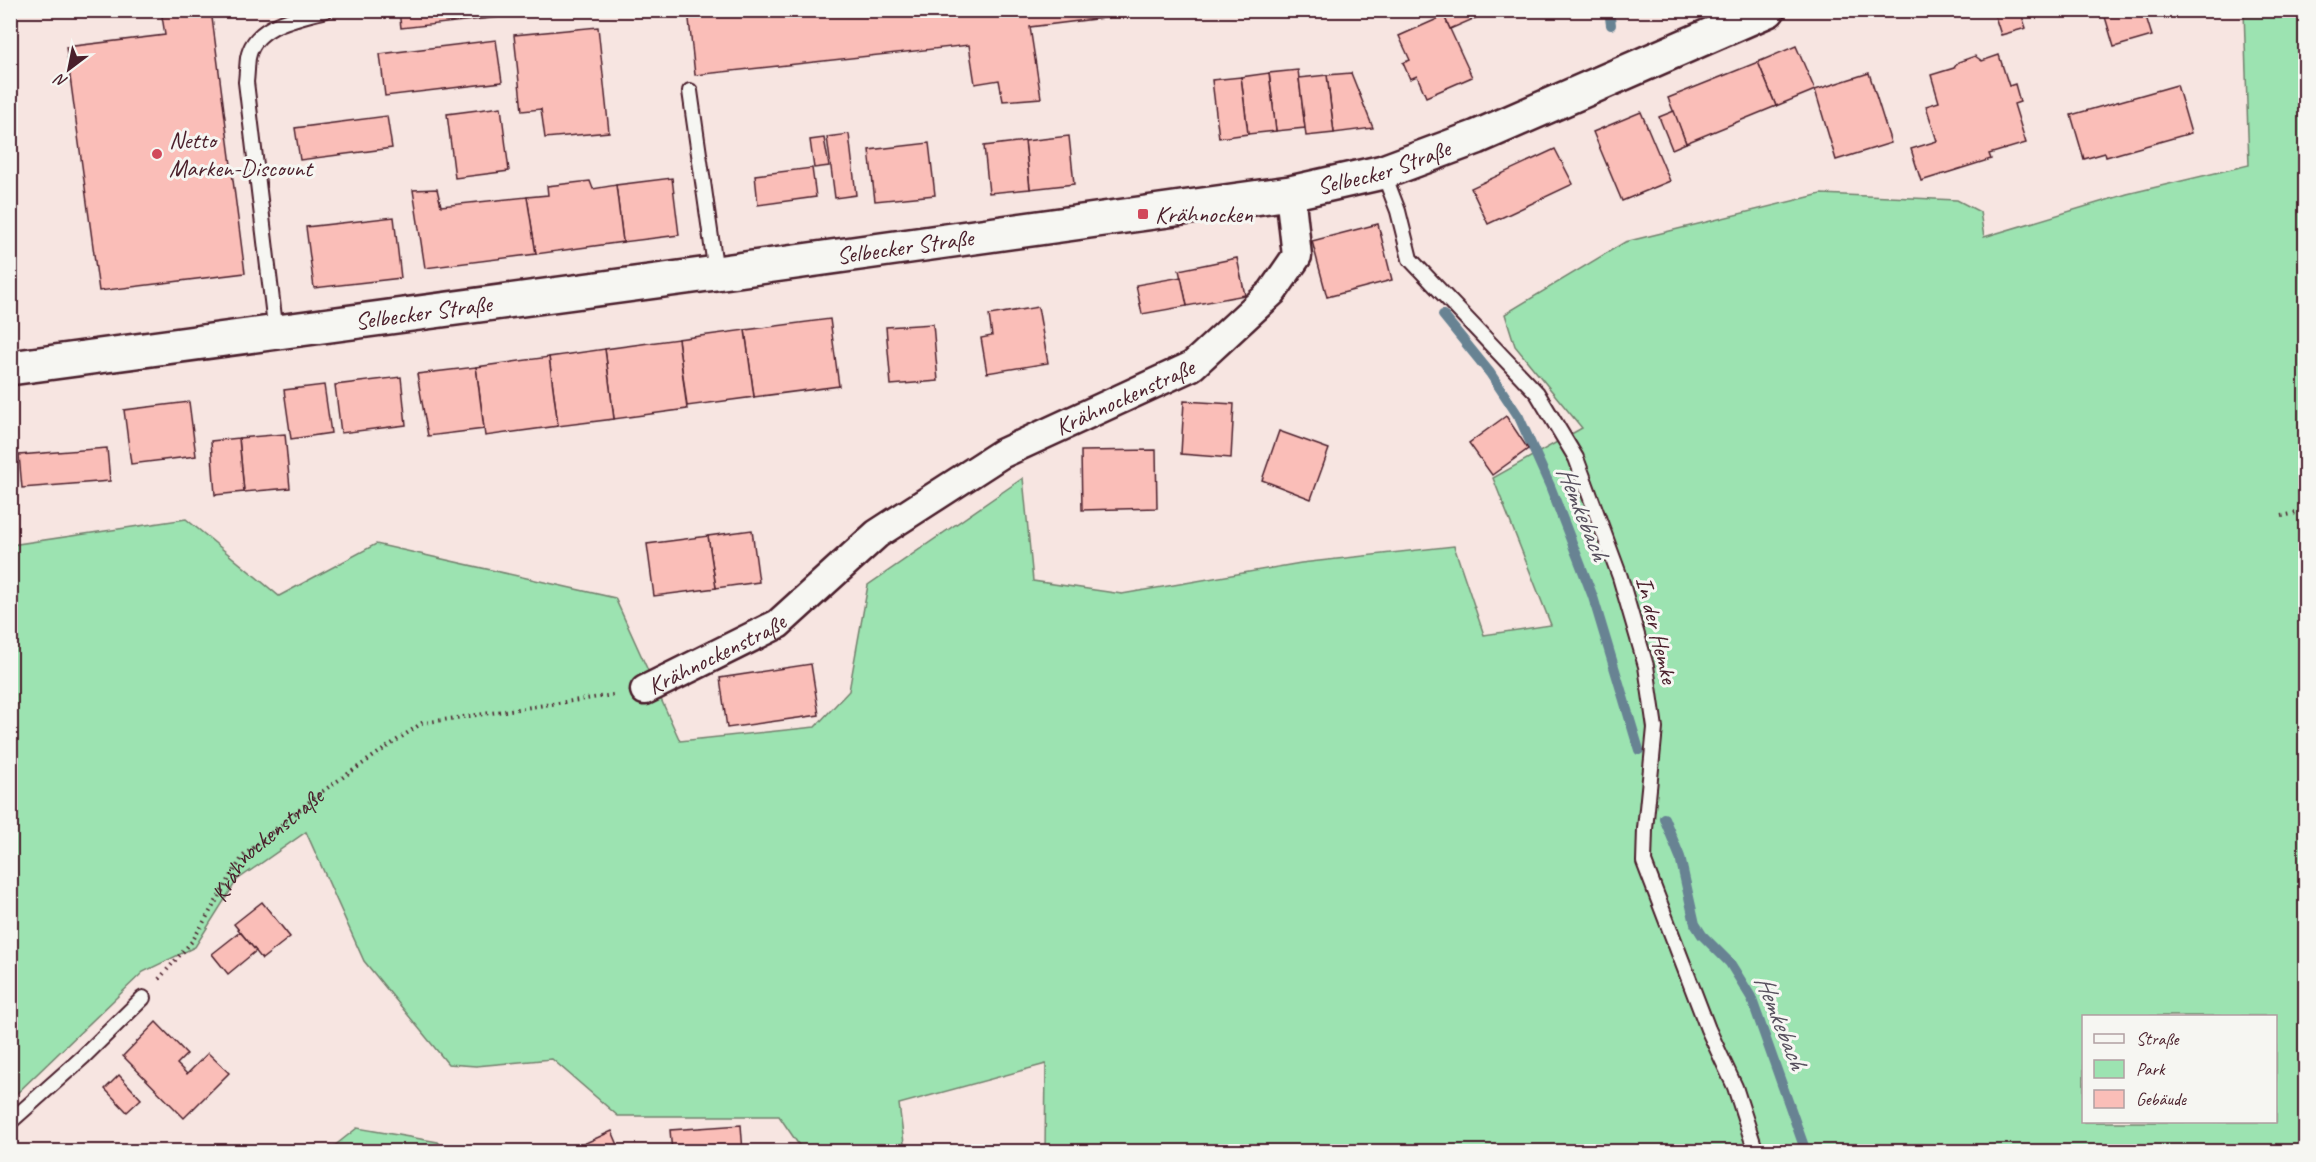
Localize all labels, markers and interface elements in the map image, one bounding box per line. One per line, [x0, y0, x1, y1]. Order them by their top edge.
north arrow [39, 39, 99, 99]
text: N [49, 68, 71, 92]
place label: Netto Marken-Discount [169, 125, 314, 183]
street label: Selbecker Straße [1314, 133, 1456, 201]
marker: Netto Marken-Discount [150, 147, 164, 161]
place label: Krähnocken [1155, 199, 1253, 229]
marker: Krähnocken [1136, 207, 1150, 221]
street label: Selbecker Straße [835, 222, 977, 271]
street label: Selbecker Straße [353, 288, 496, 336]
street label: Krähnockenstraße [1050, 351, 1201, 442]
water label: Hemkebach [1549, 461, 1618, 567]
street label: In der Hemke [1629, 574, 1685, 689]
street label: Krähnockenstraße [643, 607, 794, 701]
street label: Krähnockenstraße [204, 780, 331, 907]
water label: Hemkebach [1747, 970, 1816, 1076]
legend [2082, 1015, 2277, 1123]
text: Straße [2136, 1028, 2180, 1050]
text: Park [2136, 1058, 2166, 1080]
text: Gebäude [2136, 1088, 2187, 1110]

